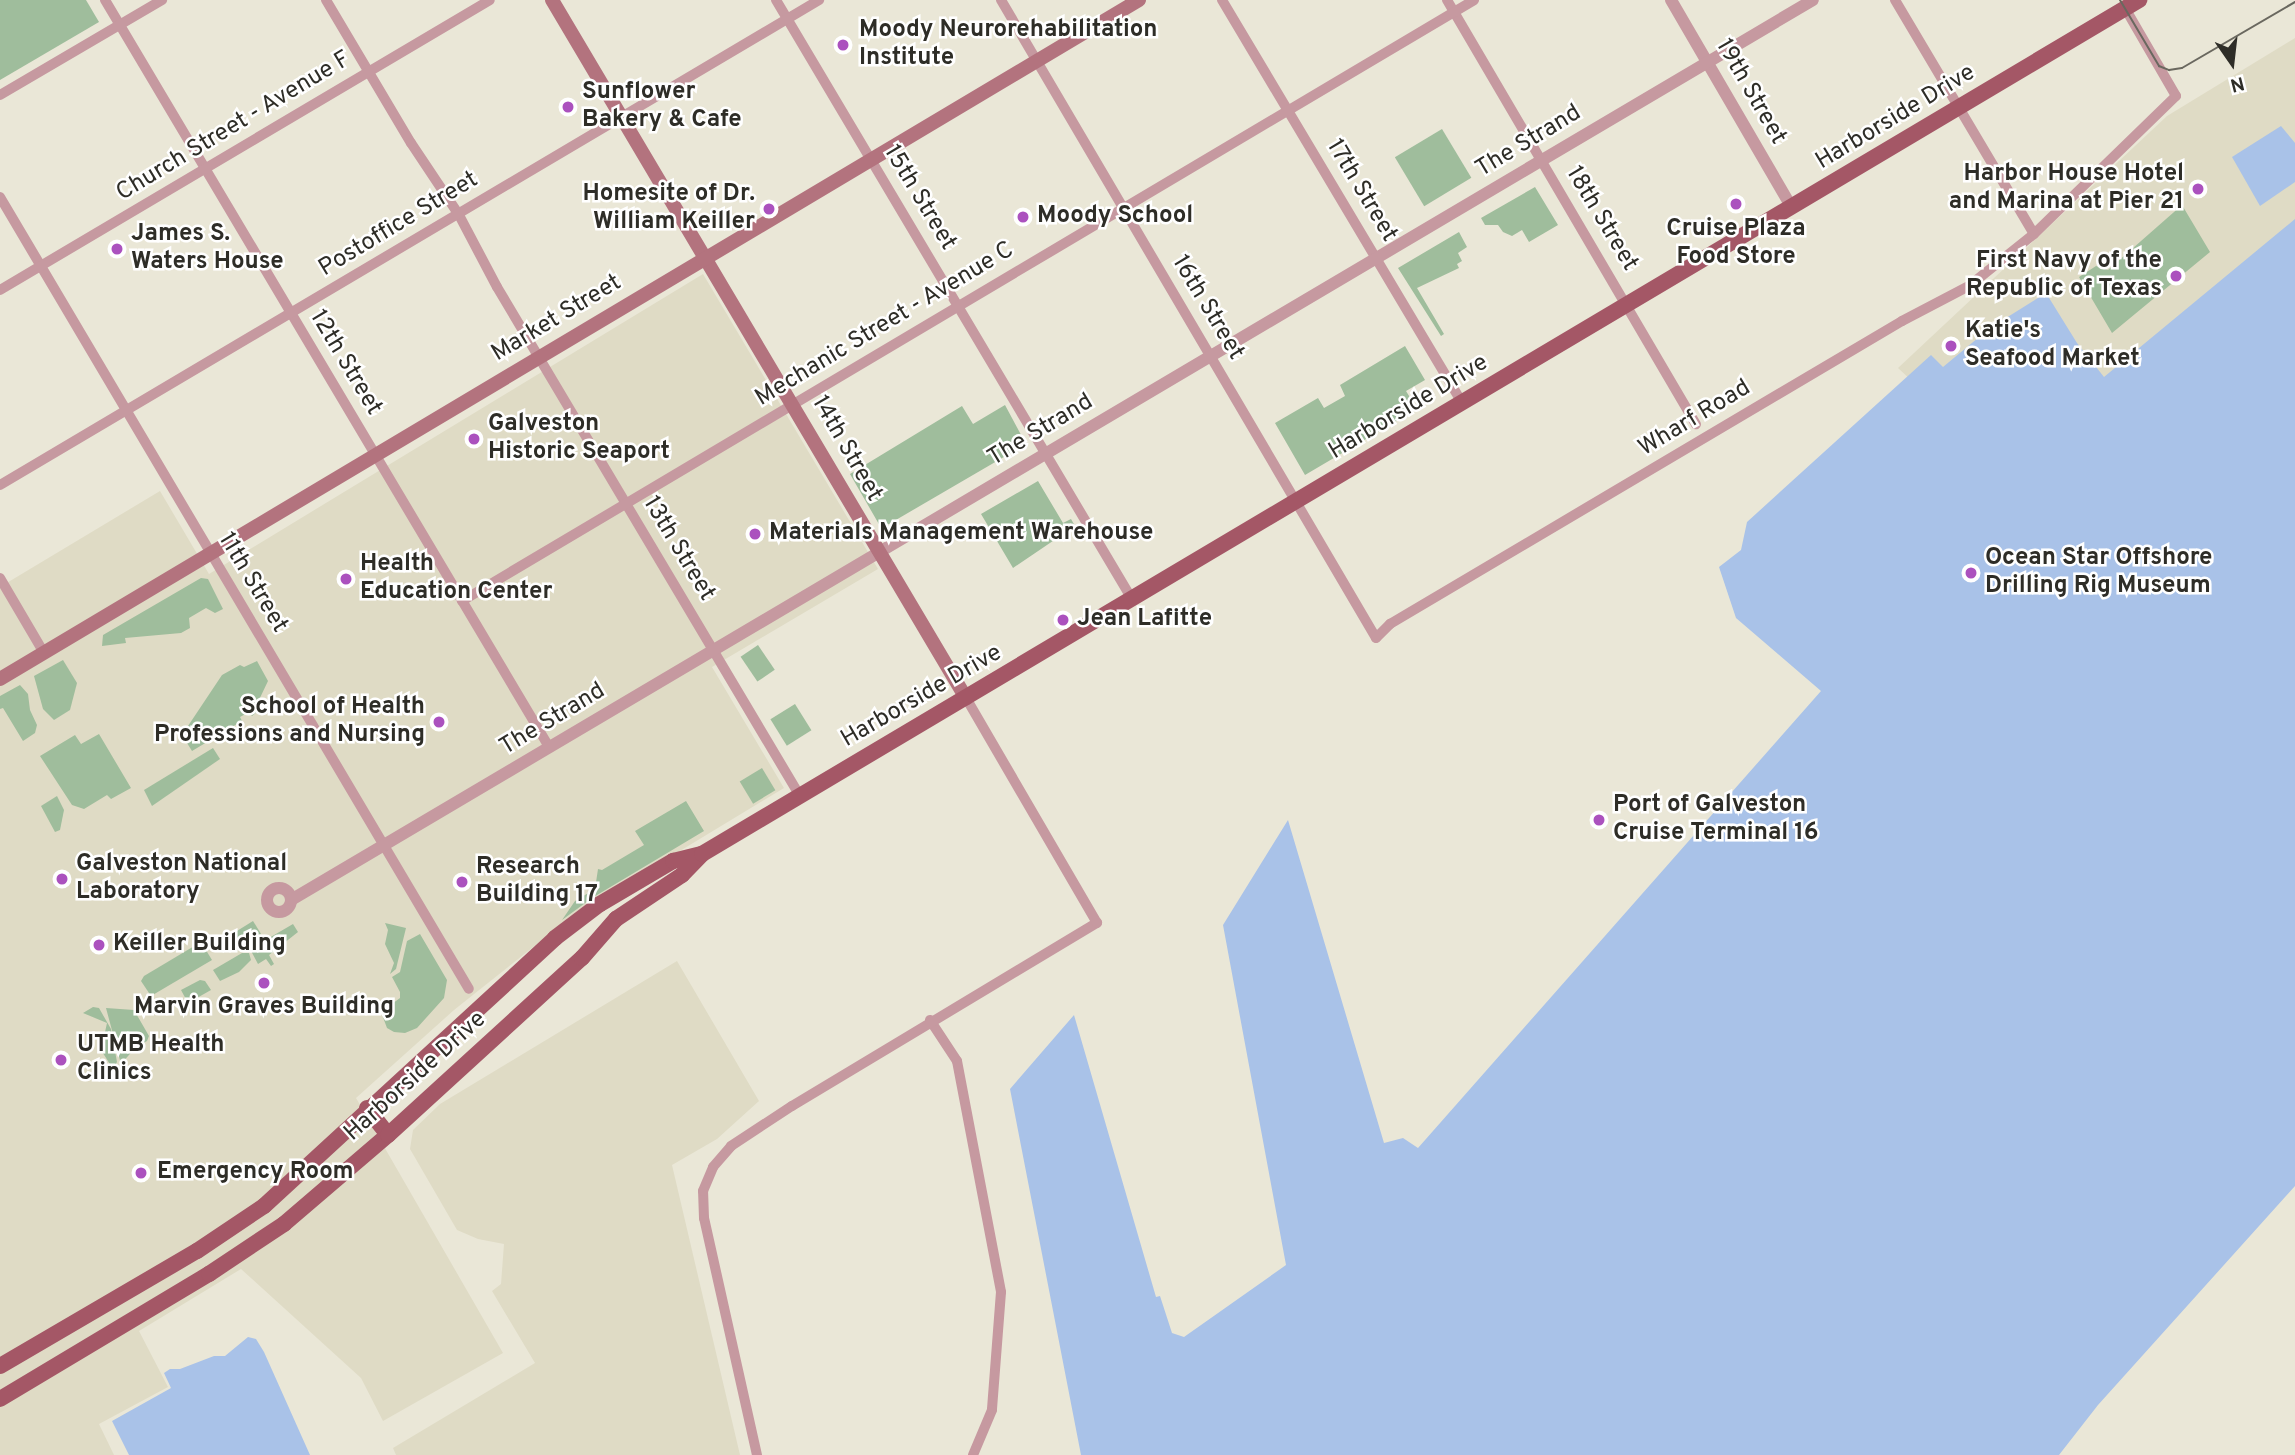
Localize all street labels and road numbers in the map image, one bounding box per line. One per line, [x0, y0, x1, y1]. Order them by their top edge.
street label: 19th Street [1708, 34, 1792, 150]
street label: Church Street - Avenue F [111, 45, 357, 209]
street label: Harborside Drive [1811, 59, 1981, 177]
street label: The Strand [1471, 99, 1587, 185]
street label: 17th Street [1319, 135, 1403, 247]
street label: 15th Street [876, 140, 962, 256]
street label: 18th Street [1559, 161, 1643, 277]
street label: Postoffice Street [314, 166, 484, 284]
street label: Mechanic Street - Avenue C [750, 236, 1020, 414]
street label: 16th Street [1165, 250, 1249, 366]
street label: Market Street [487, 269, 627, 369]
street label: 12th Street [302, 305, 388, 421]
street label: Harborside Drive [1324, 349, 1494, 467]
street label: Wharf Road [1634, 374, 1756, 464]
street label: The Strand [983, 388, 1099, 474]
street label: 14th Street [804, 391, 888, 507]
street label: 13th Street [636, 492, 720, 606]
street label: 11th Street [211, 528, 293, 638]
street label: Harborside Drive [837, 639, 1007, 755]
street label: The Strand [495, 677, 611, 763]
street label: Harborside Drive [339, 1006, 493, 1148]

